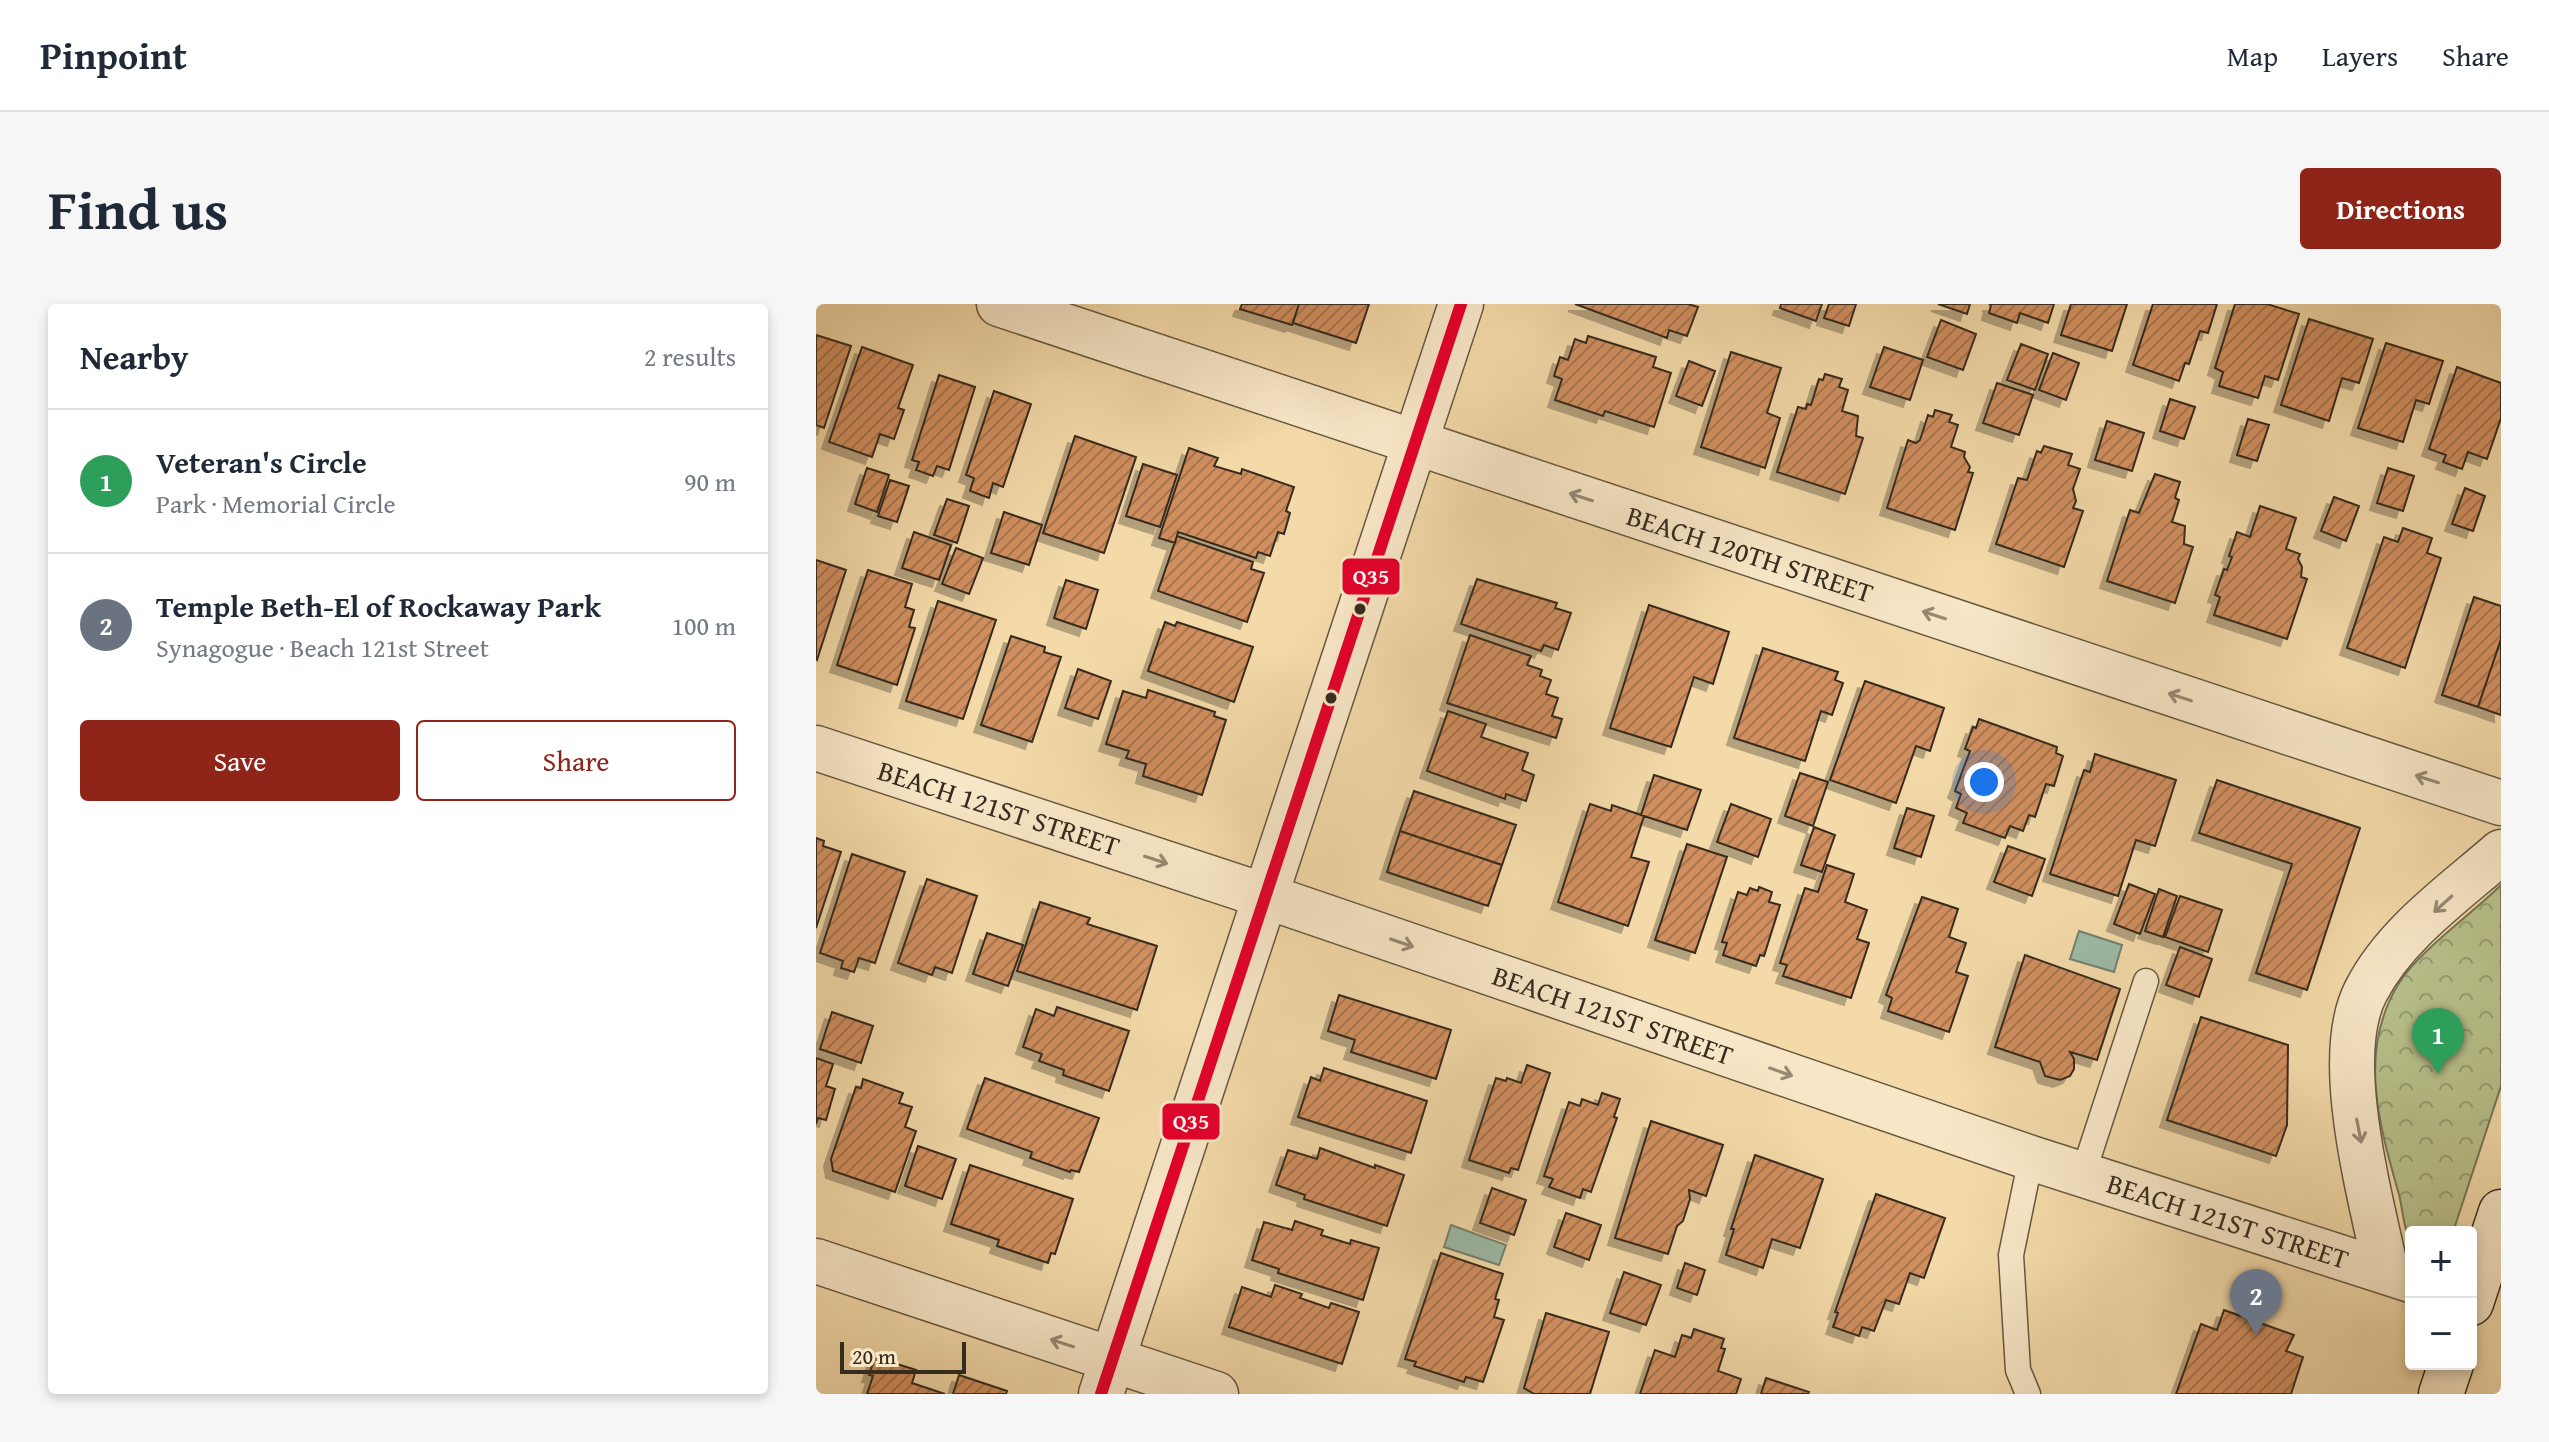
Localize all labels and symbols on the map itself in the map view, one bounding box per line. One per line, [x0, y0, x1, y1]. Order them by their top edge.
one-way arrow [1568, 489, 1593, 504]
street label: BEACH 120TH STREET [1622, 494, 1879, 613]
line badge: Q35 [1341, 557, 1401, 596]
text: Q35 [1353, 560, 1389, 592]
unlabelled marker [1352, 601, 1368, 617]
one-way arrow [1921, 606, 1946, 621]
one-way arrow [2168, 688, 2193, 703]
unlabelled marker [1323, 690, 1339, 706]
street label: BEACH 121ST STREET [873, 749, 1126, 866]
your location [1964, 762, 2004, 802]
one-way arrow [2415, 770, 2440, 785]
one-way arrow [1143, 854, 1168, 868]
one-way arrow [2433, 895, 2453, 913]
one-way arrow [1390, 937, 1415, 952]
street label: BEACH 121ST STREET [1487, 954, 1739, 1075]
pin: 1 [2412, 1008, 2464, 1074]
one-way arrow [1768, 1066, 1793, 1081]
line badge: Q35 [1161, 1102, 1221, 1141]
text: Q35 [1173, 1105, 1209, 1137]
one-way arrow [2353, 1118, 2368, 1144]
street label: BEACH 121ST STREET [2102, 1162, 2355, 1279]
pin: 2 [2230, 1269, 2282, 1335]
one-way arrow [1050, 1334, 1075, 1349]
scale bar [840, 1338, 966, 1374]

